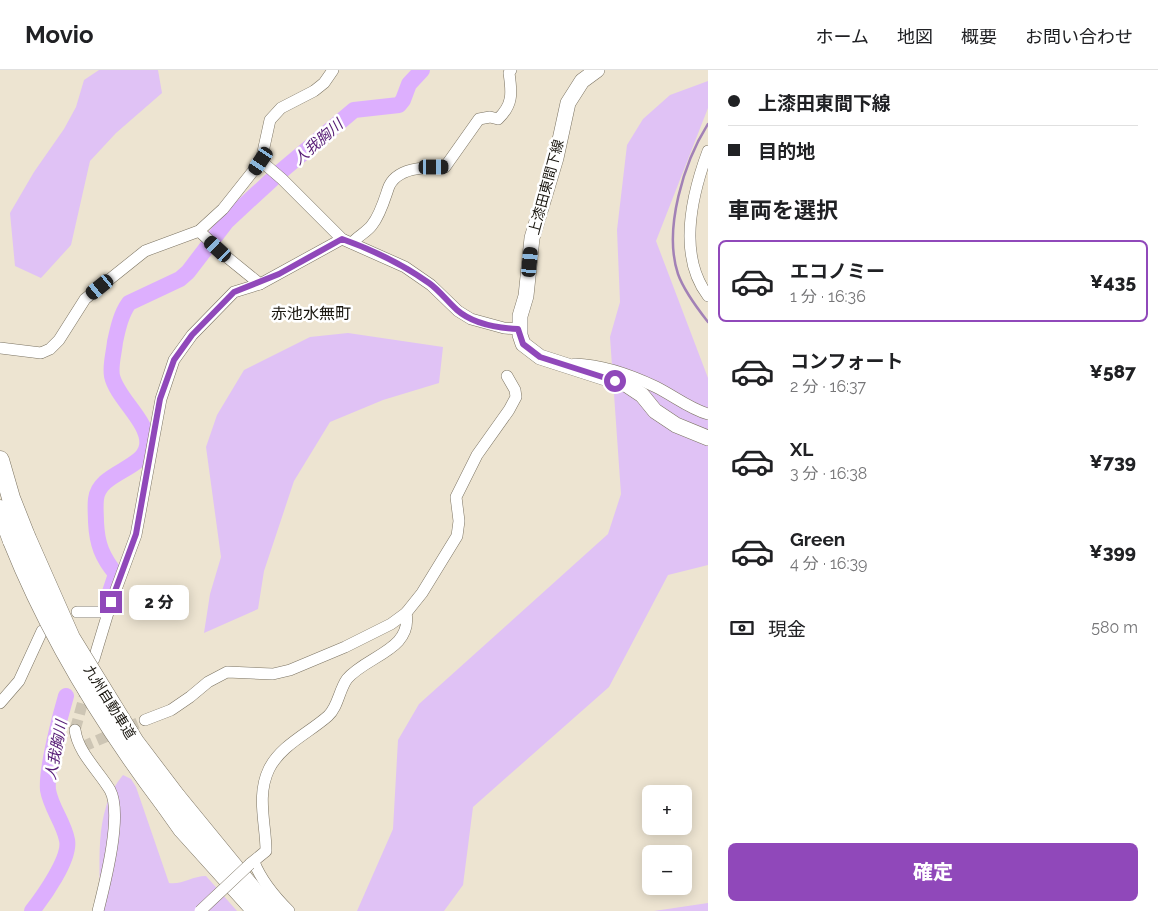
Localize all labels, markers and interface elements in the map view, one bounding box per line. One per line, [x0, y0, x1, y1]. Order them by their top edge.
text: Movio [25, 20, 94, 49]
text: ホーム [816, 26, 869, 47]
text: 地図 [897, 26, 933, 47]
text: 概要 [961, 26, 997, 47]
text: お問い合わせ [1025, 26, 1133, 47]
text: 上漆田東間下線 [758, 92, 891, 114]
water label: 人我胸川 [289, 114, 348, 168]
street label: 上漆田東間下線 [526, 138, 566, 236]
text: 目的地 [758, 140, 815, 162]
car [246, 144, 275, 178]
car [419, 160, 449, 175]
text: 車両を選択 [728, 197, 838, 223]
car [201, 233, 234, 265]
car [521, 246, 538, 278]
icon: car [730, 259, 775, 304]
text: エコノミー [790, 260, 885, 282]
text: ¥435 [1090, 270, 1136, 292]
car [83, 272, 116, 302]
text: 1 分 · 16:36 [790, 287, 866, 306]
district label: 赤池水無町 [271, 304, 351, 323]
icon: car [730, 349, 775, 394]
text: コンフォート [790, 350, 903, 372]
text: ¥587 [1089, 360, 1136, 382]
route start [604, 370, 626, 392]
text: 2 分 · 16:37 [790, 377, 866, 396]
text: XL [790, 438, 813, 460]
icon: car [730, 439, 775, 484]
text: ¥739 [1089, 450, 1136, 472]
text: 3 分 · 16:38 [790, 464, 867, 483]
text: Green [790, 528, 845, 550]
icon: car [730, 529, 775, 574]
text: ¥399 [1089, 540, 1136, 562]
text: 4 分 · 16:39 [790, 554, 867, 573]
callout: 2 分 [128, 584, 188, 620]
route end [100, 591, 122, 613]
text: 2 分 [144, 593, 174, 612]
icon: cash [728, 614, 756, 642]
text: 現金 [768, 618, 806, 640]
text: 580 m [1091, 618, 1138, 637]
street label: 九州自動車道 [81, 662, 139, 742]
water label: 人我胸川 [41, 717, 71, 781]
map controls [642, 785, 692, 895]
button: + [642, 785, 692, 835]
button: 確定 [728, 843, 1138, 901]
button: − [642, 845, 692, 895]

